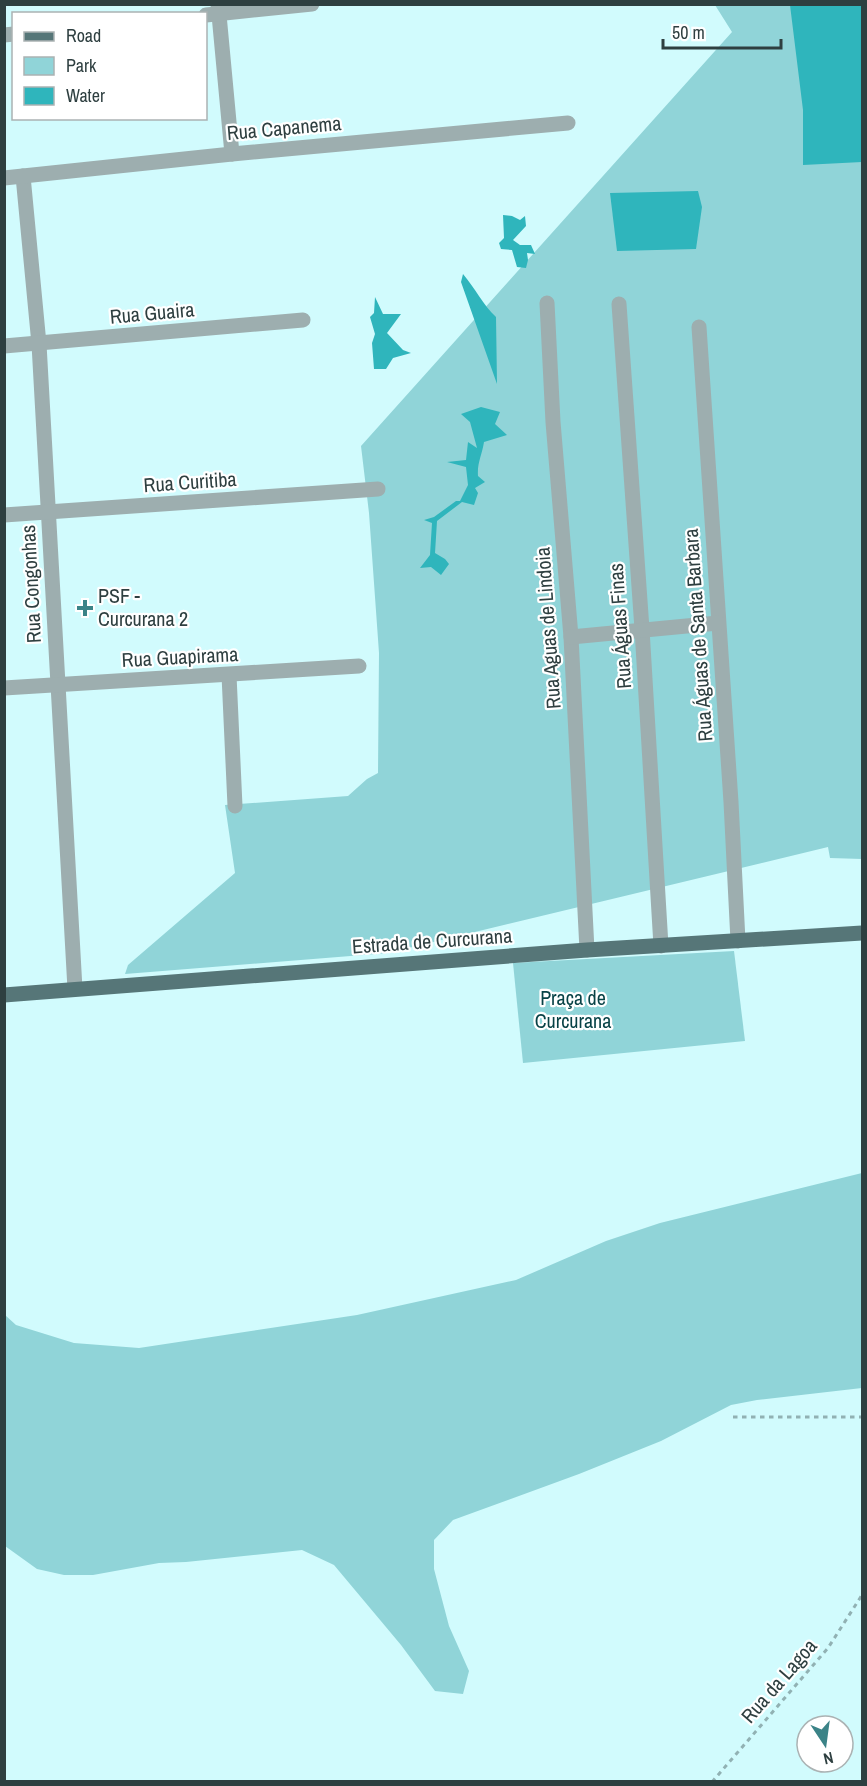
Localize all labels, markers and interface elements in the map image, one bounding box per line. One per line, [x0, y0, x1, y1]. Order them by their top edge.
legend [12, 12, 207, 120]
scale bar [663, 12, 782, 50]
text: 50 m [672, 20, 705, 45]
text: Road [66, 23, 101, 48]
text: Park [66, 53, 97, 78]
text: Water [66, 83, 105, 108]
street label: Rua Capanema [226, 109, 342, 146]
street label: Rua Guaira [109, 295, 195, 330]
street label: Rua Curitiba [143, 465, 237, 498]
street label: Rua Congonhas [14, 524, 47, 644]
street label: Rua Águas de Santa Barbara [677, 528, 718, 742]
street label: Rua Aguas de Lindoia [528, 546, 567, 710]
street label: Rua Águas Finas [602, 562, 637, 690]
place label: PSF - Curcurana 2 [98, 582, 188, 632]
marker: PSF - Curcurana 2 [76, 599, 94, 617]
street label: Rua Guapirama [121, 640, 239, 673]
street label: Estrada de Curcurana [351, 921, 513, 960]
park label: Praça de Curcurana [535, 984, 611, 1034]
street label: Rua da Lagoa [735, 1633, 823, 1728]
north arrow [795, 1714, 855, 1774]
text: N [821, 1747, 835, 1770]

